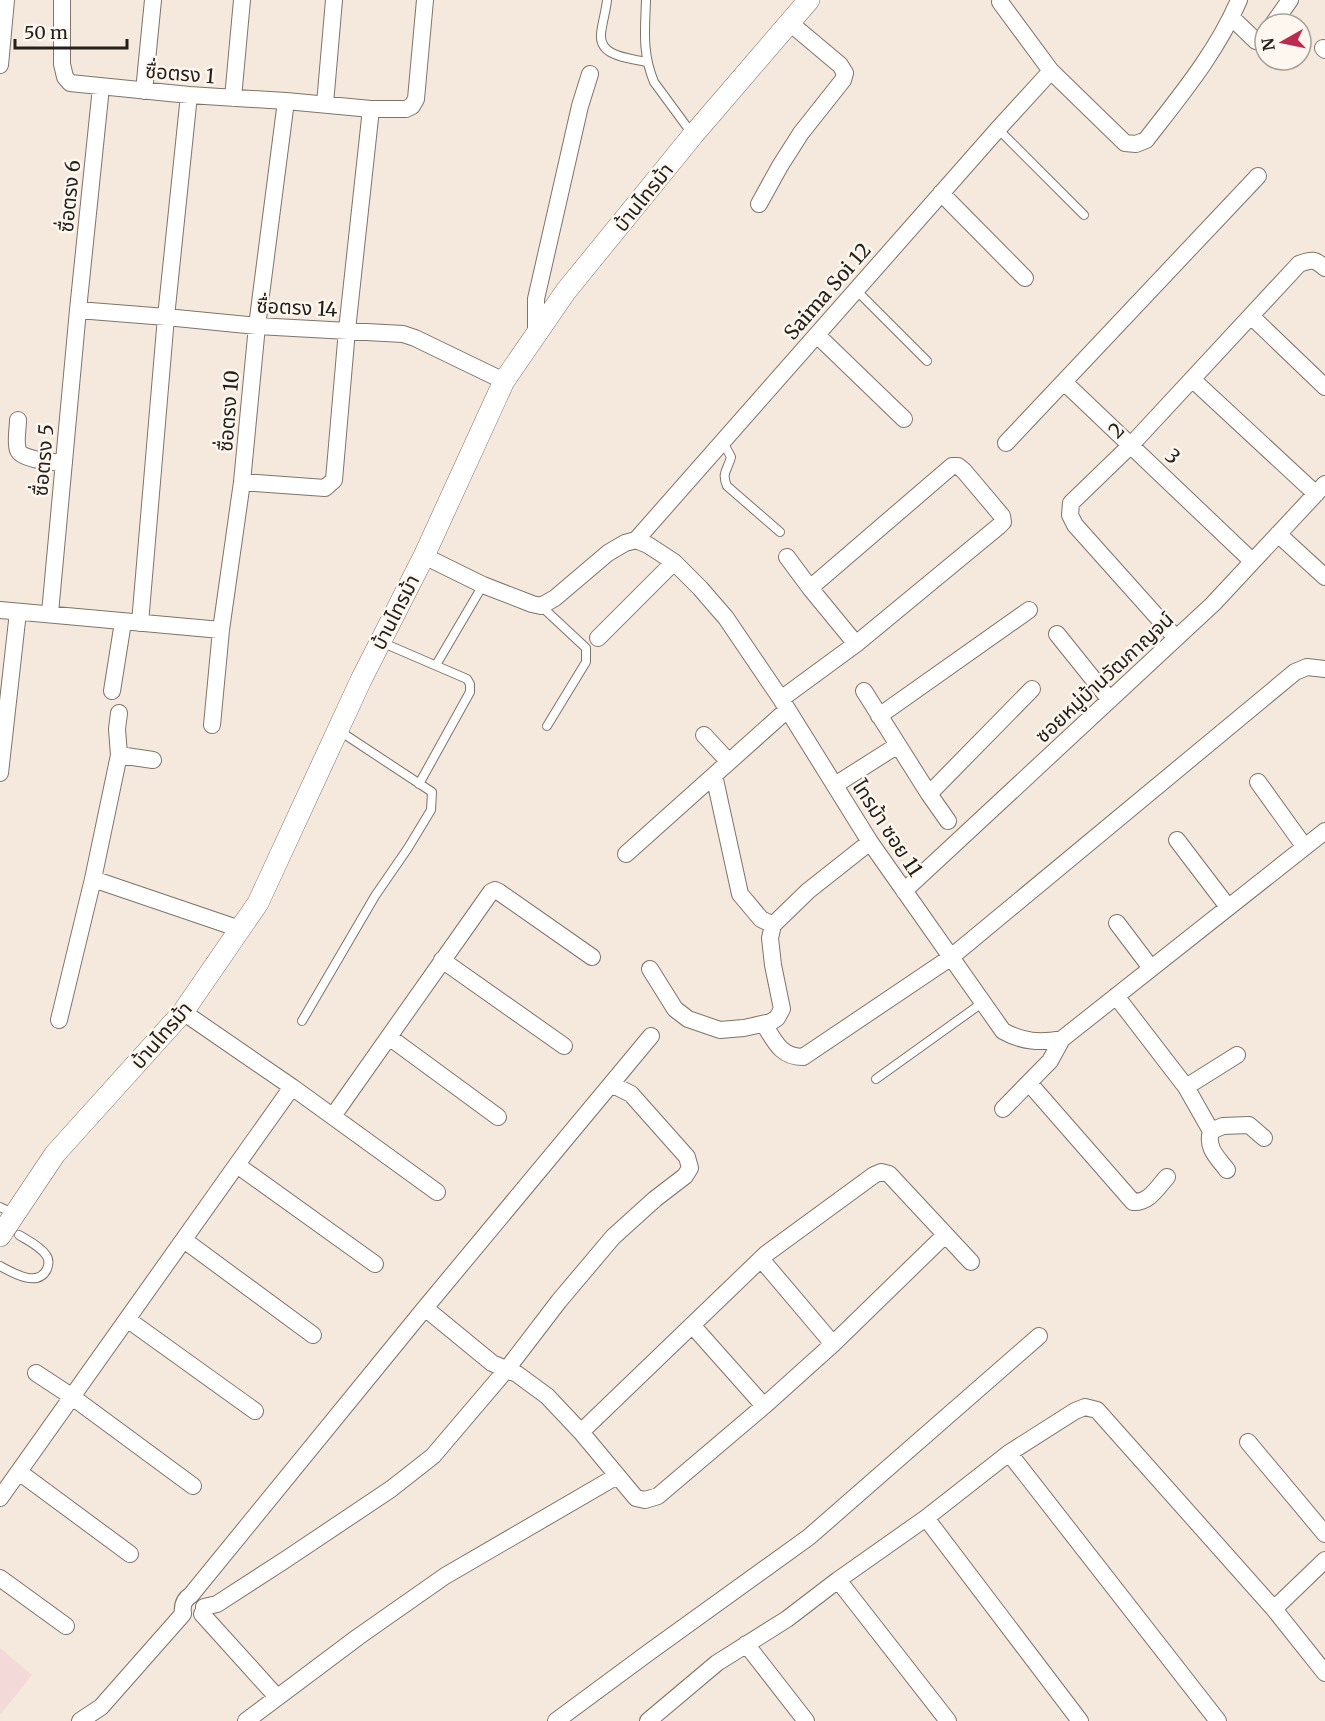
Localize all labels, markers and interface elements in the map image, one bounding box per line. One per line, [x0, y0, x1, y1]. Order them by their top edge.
scale bar [15, 12, 128, 50]
north arrow [1253, 12, 1313, 72]
text: 50 m [24, 21, 68, 44]
text: N [1257, 36, 1279, 52]
street label: ซื่อตรง 1 [144, 57, 216, 88]
street label: ซื่อตรง 6 [52, 158, 85, 233]
street label: บ้านไทรม้า [608, 158, 678, 236]
street label: Saima Soi 12 [778, 237, 876, 345]
street label: ซื่อตรง 14 [256, 291, 338, 322]
street label: ซื่อตรง 10 [211, 369, 244, 453]
street label: 2 [1103, 417, 1129, 443]
street label: ซื่อตรง 5 [26, 423, 59, 497]
street label: 3 [1160, 443, 1186, 469]
street label: บ้านไทรม้า [366, 570, 424, 654]
street label: ซอยหมู่บ้านวัฒกาญจน์ [1030, 606, 1179, 748]
street label: ไทรม้า ซอย 11 [847, 774, 928, 881]
street label: บ้านไทรม้า [125, 996, 197, 1074]

